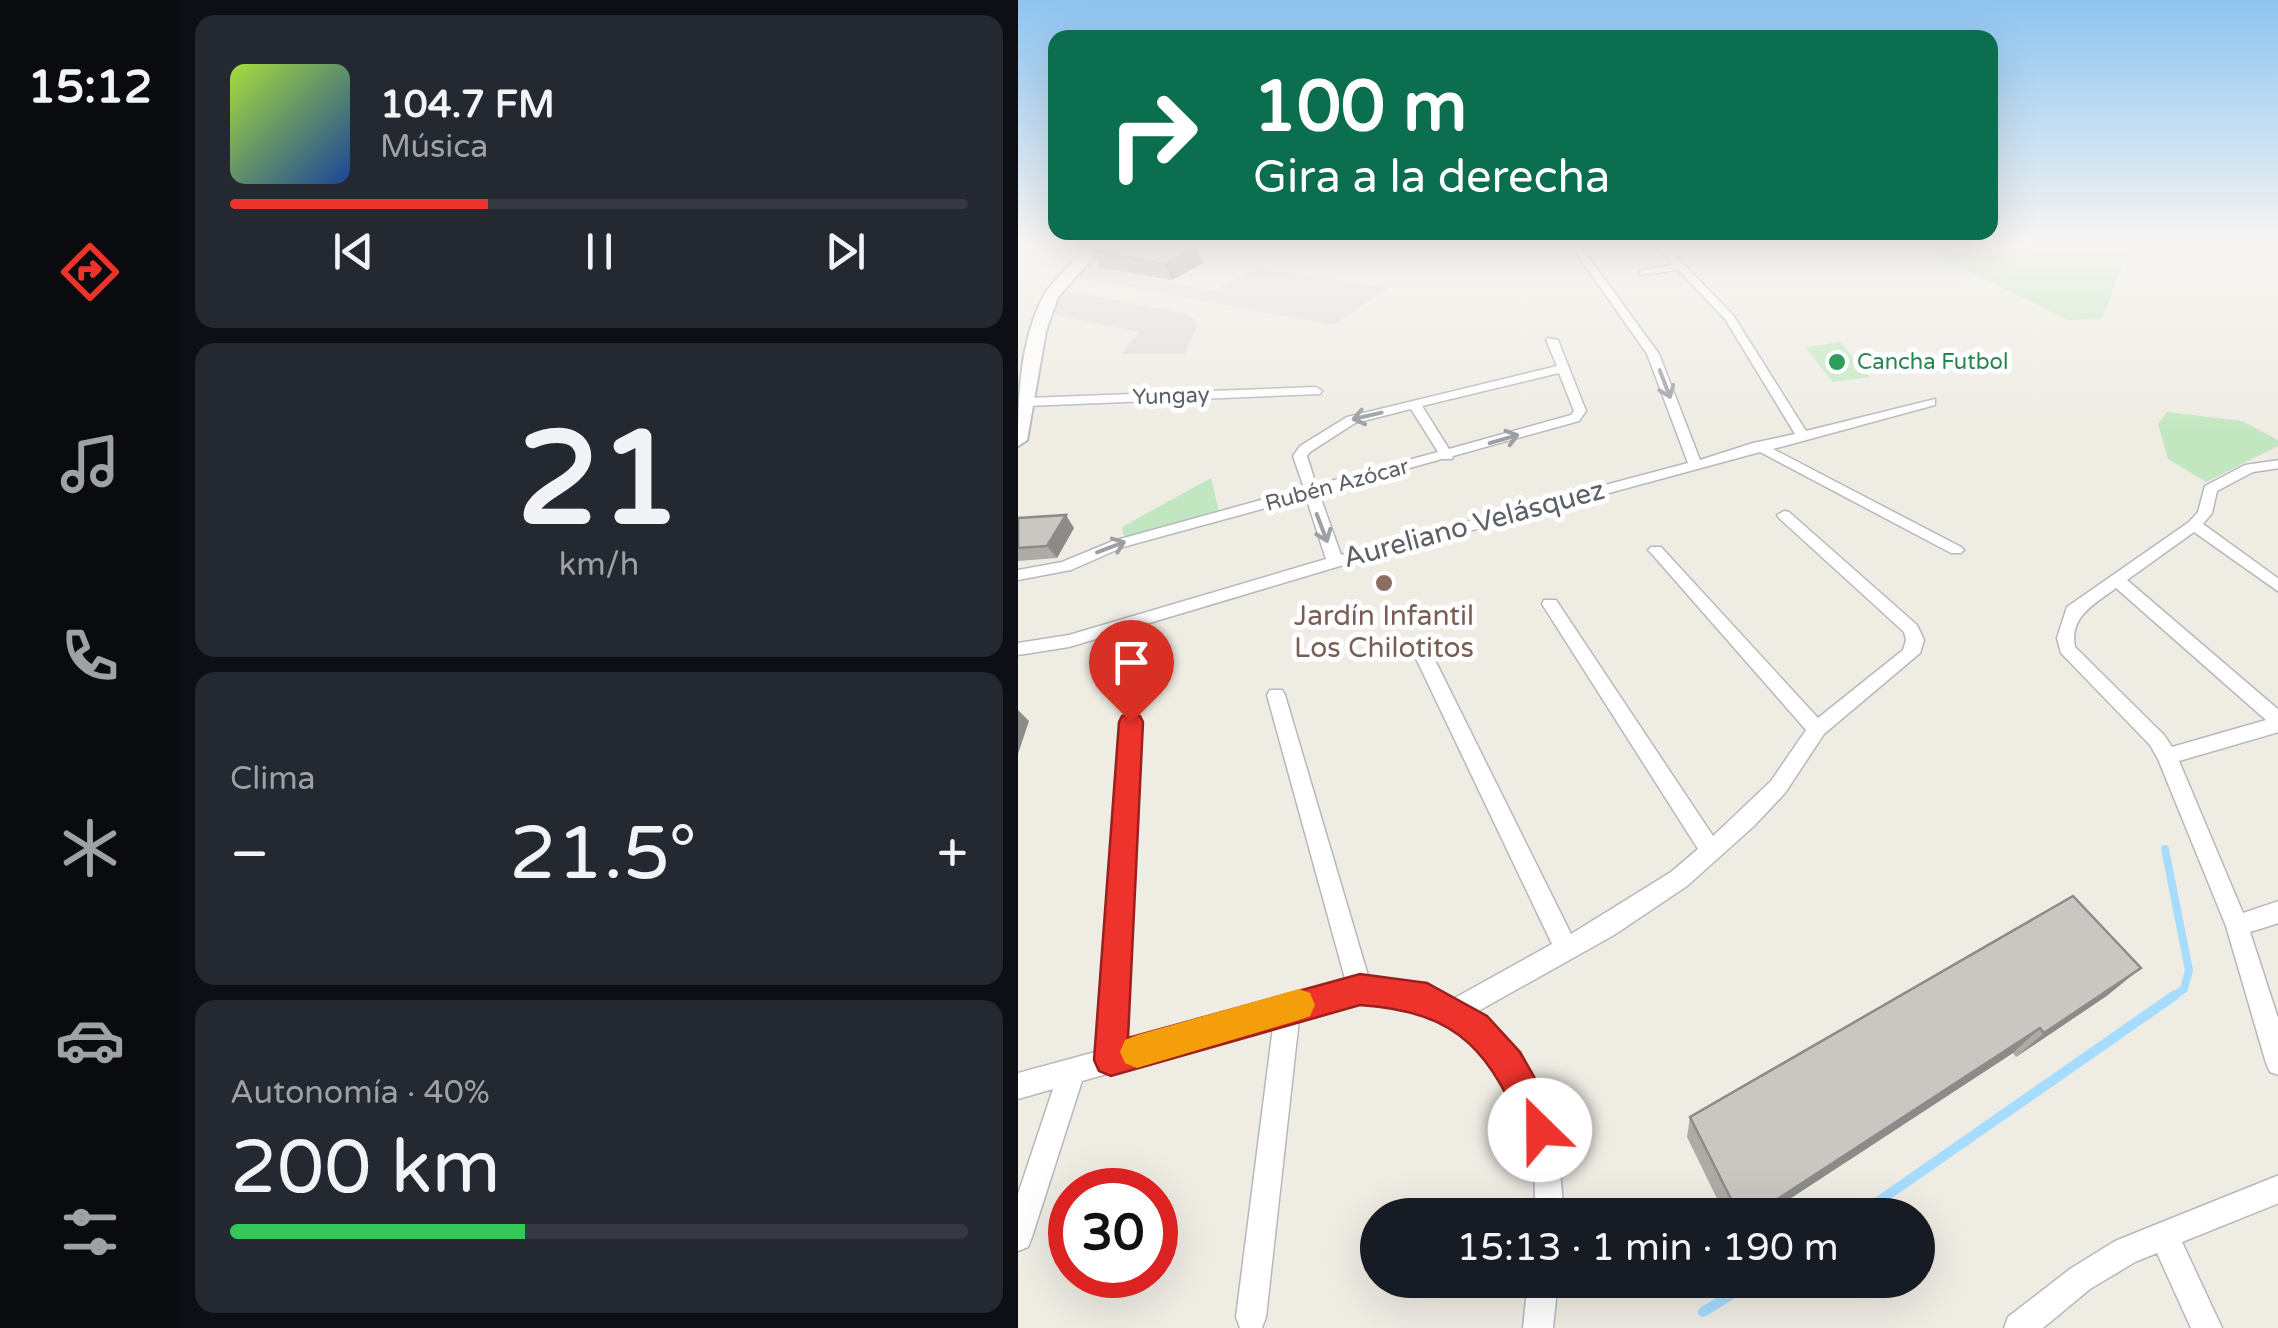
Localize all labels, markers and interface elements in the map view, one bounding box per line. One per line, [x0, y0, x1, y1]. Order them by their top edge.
text: 15:12 [28, 61, 152, 115]
text: 100 m [1253, 66, 1467, 150]
icon: right [1088, 70, 1218, 200]
text: 104.7 FM [380, 82, 555, 128]
text: Música [380, 128, 488, 166]
text: Gira a la derecha [1253, 151, 1610, 205]
icon: previous [326, 224, 381, 279]
icon: pause [572, 224, 627, 279]
icon: next [818, 224, 873, 279]
icon: directions [55, 237, 125, 307]
place label: Cancha Futbol [1857, 349, 2008, 375]
marker: Cancha Futbol [1826, 351, 1848, 373]
one-way arrow [1657, 368, 1675, 399]
street label: Yungay [1132, 382, 1210, 410]
text: 21 [517, 403, 681, 559]
one-way arrow [1352, 408, 1384, 426]
icon: music [55, 429, 125, 499]
one-way arrow [1488, 429, 1520, 447]
street label: Rubén Azócar [1262, 453, 1412, 517]
street label: Aureliano Velásquez [1340, 473, 1608, 575]
one-way arrow [1314, 511, 1332, 542]
one-way arrow [1095, 537, 1125, 555]
text: km/h [559, 546, 639, 584]
marker: Jardín Infantil Los Chilotitos [1373, 572, 1395, 594]
place label: Jardín Infantil Los Chilotitos [1294, 599, 1474, 665]
pin [1089, 620, 1174, 723]
icon: phone [55, 621, 125, 691]
icon: arrive [1104, 635, 1159, 690]
text: Clima [230, 760, 316, 798]
text: 21.5° [509, 809, 697, 899]
icon: climate [55, 813, 125, 883]
text: − [230, 822, 269, 888]
text: + [937, 822, 968, 888]
icon: car [55, 1005, 125, 1075]
text: Autonomía · 40% [230, 1074, 490, 1112]
position arrow [1488, 1078, 1592, 1182]
text: 200 km [230, 1123, 501, 1213]
speed limit sign: 30 [1048, 1168, 1178, 1298]
icon: filters [55, 1197, 125, 1267]
text: 15:13 · 1 min · 190 m [1456, 1225, 1839, 1271]

